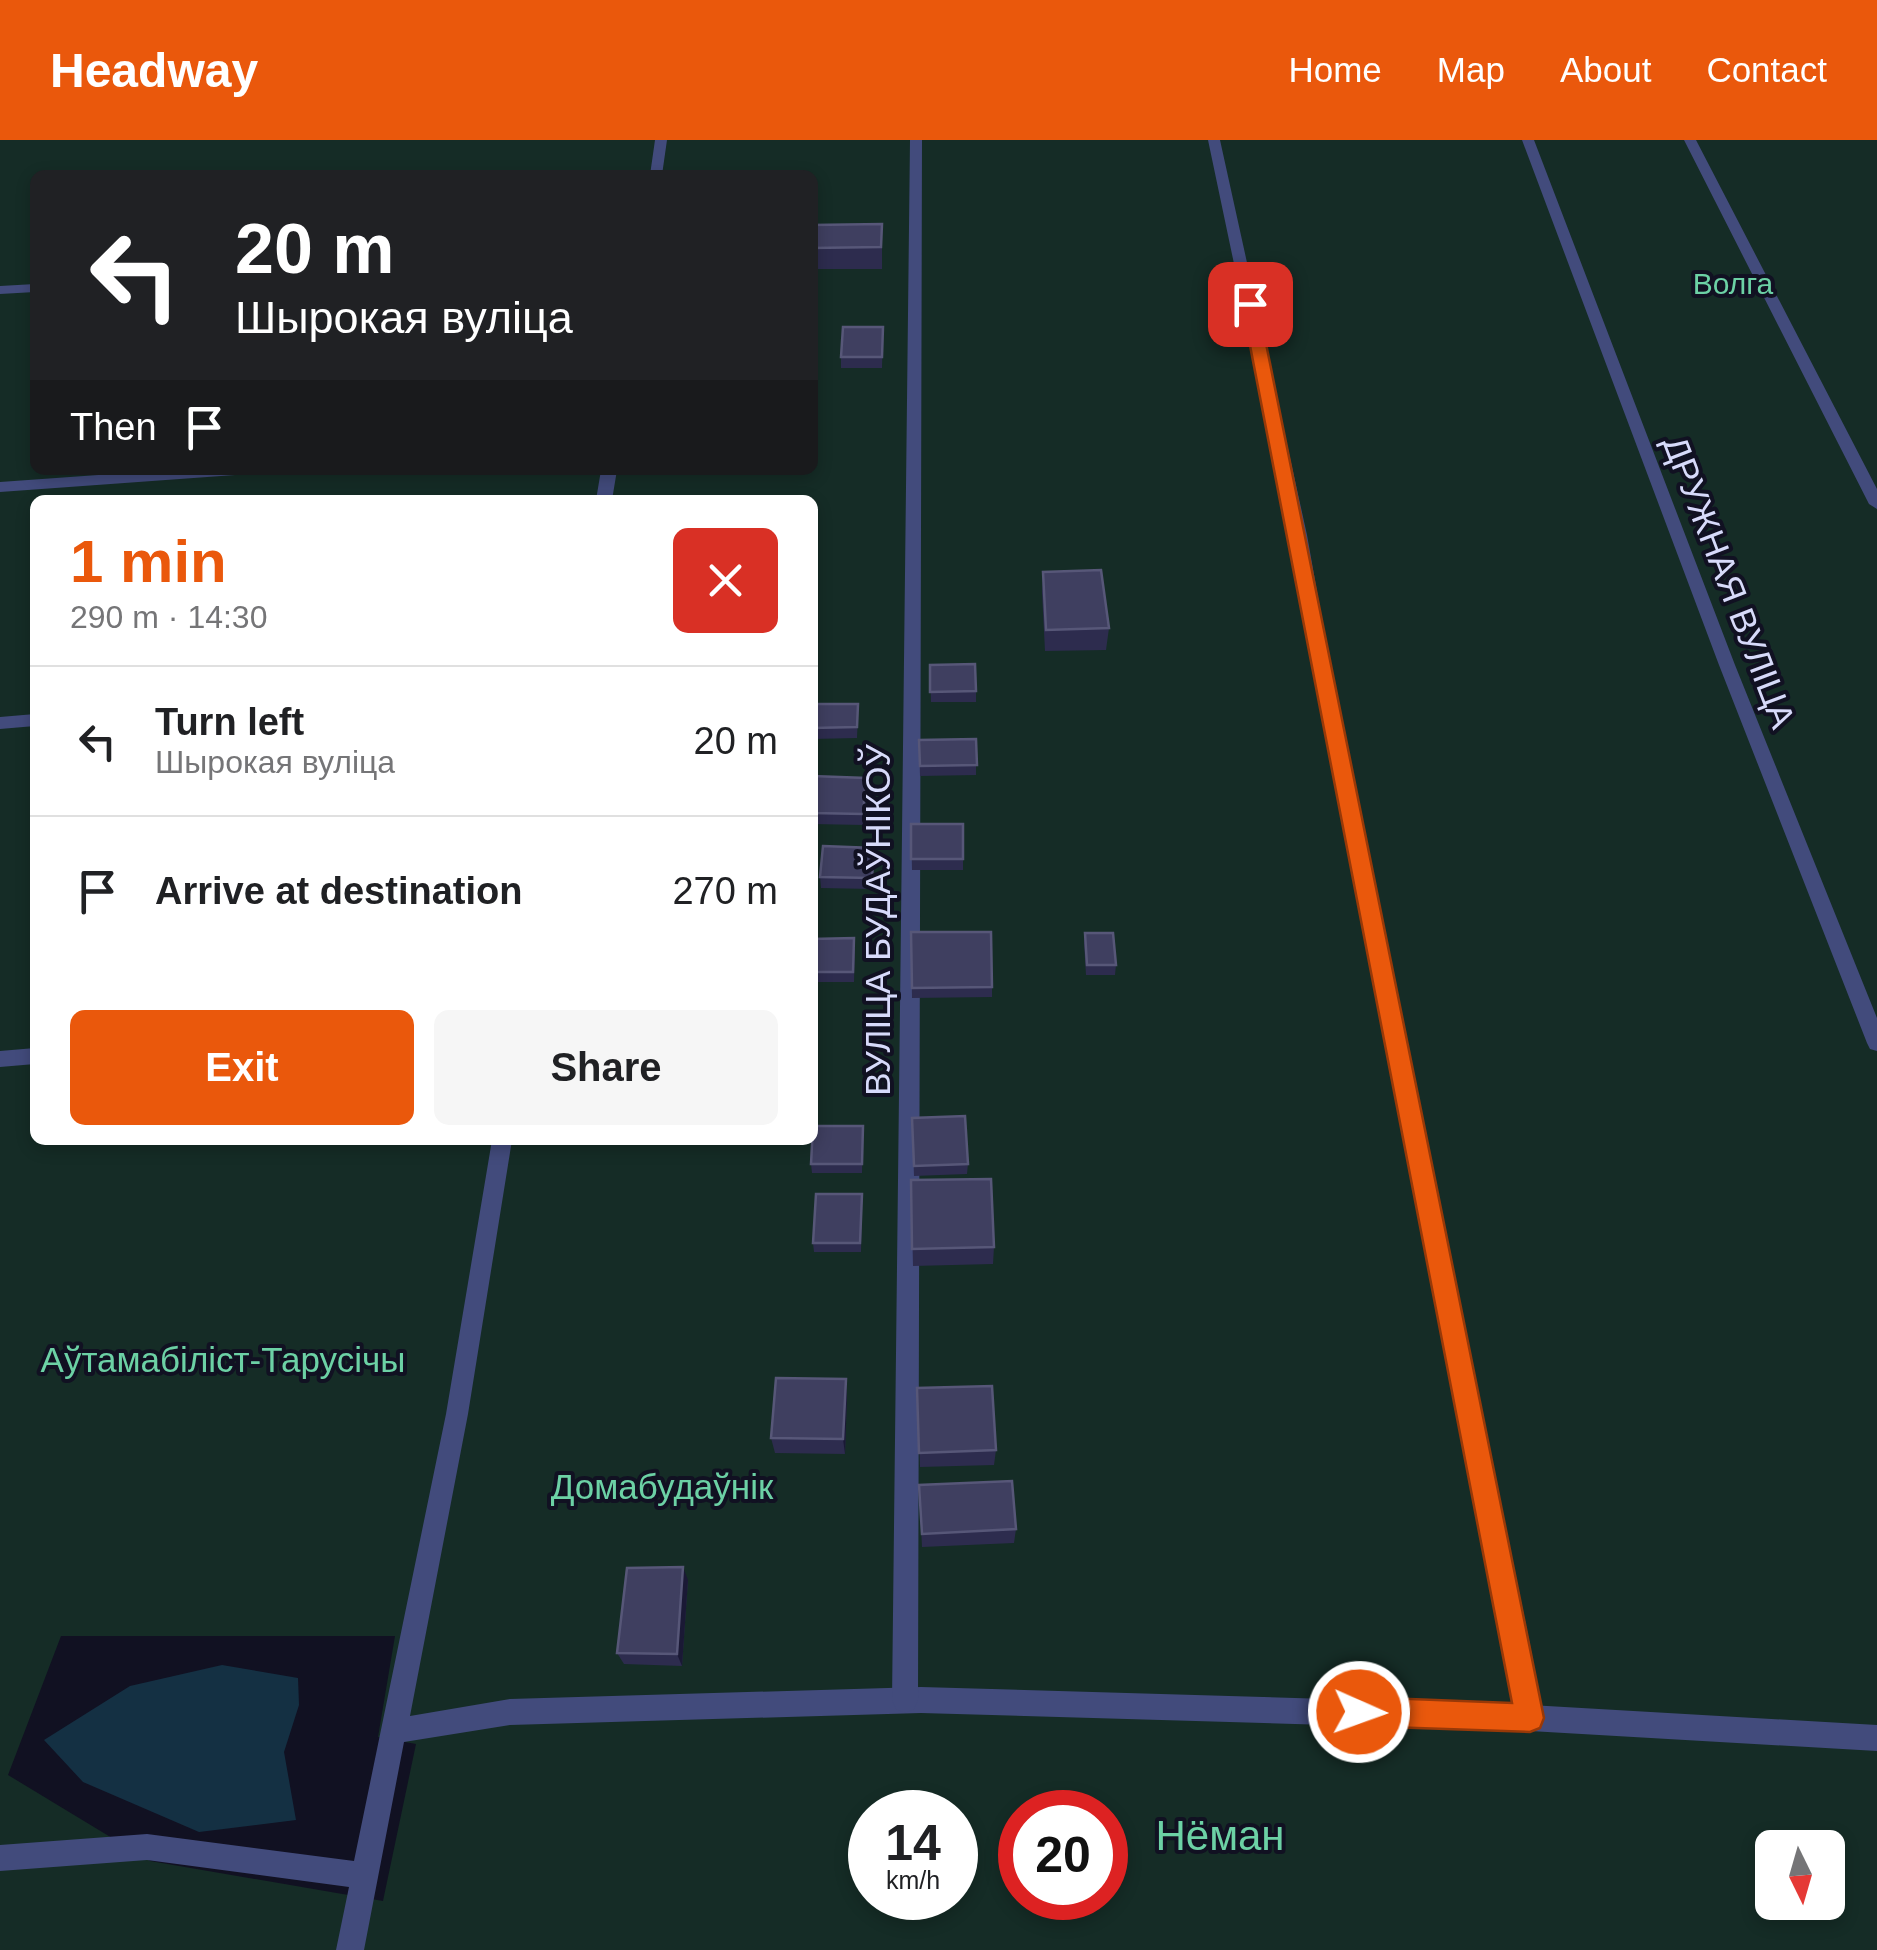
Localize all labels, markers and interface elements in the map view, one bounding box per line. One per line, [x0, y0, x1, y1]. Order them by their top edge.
text: Headway [50, 44, 258, 97]
text: Home [1288, 50, 1382, 89]
text: Map [1437, 50, 1505, 89]
text: About [1560, 50, 1651, 89]
text: Contact [1706, 50, 1827, 89]
icon: left [70, 210, 200, 340]
text: 20 m [235, 210, 395, 288]
pin [1208, 262, 1293, 347]
park label: Волга [1693, 267, 1774, 300]
icon: arrive [1223, 277, 1278, 332]
text: Шырокая вуліца [235, 292, 573, 343]
icon: arrive [177, 400, 232, 455]
text: Then [70, 406, 157, 448]
street label: ДРУЖНАЯ ВУЛІЦА [1656, 430, 1803, 734]
text: 1 min [70, 528, 227, 595]
button: close [673, 528, 778, 633]
text: 290 m · 14:30 [70, 599, 267, 635]
text: Turn left [155, 701, 304, 743]
icon: left [70, 714, 125, 769]
text: 20 m [694, 720, 778, 762]
text: Шырокая вуліца [155, 744, 395, 780]
street label: ВУЛІЦА БУДАЎНІКОЎ [857, 744, 897, 1096]
icon: arrive [70, 864, 125, 919]
text: Arrive at destination [155, 870, 522, 912]
text: 270 m [672, 870, 778, 912]
button: Exit [70, 1010, 414, 1125]
button: Share [434, 1010, 778, 1125]
park label: Аўтамабіліст-Тарусічы [41, 1340, 405, 1379]
park label: Домабудаўнік [551, 1467, 774, 1506]
position arrow [1307, 1660, 1411, 1764]
speed limit sign: 20 [998, 1790, 1128, 1920]
park label: Нёман [1155, 1812, 1285, 1859]
text: 14 [885, 1815, 941, 1871]
north arrow [1755, 1830, 1845, 1920]
map controls [1755, 1830, 1845, 1920]
text: km/h [886, 1866, 940, 1894]

